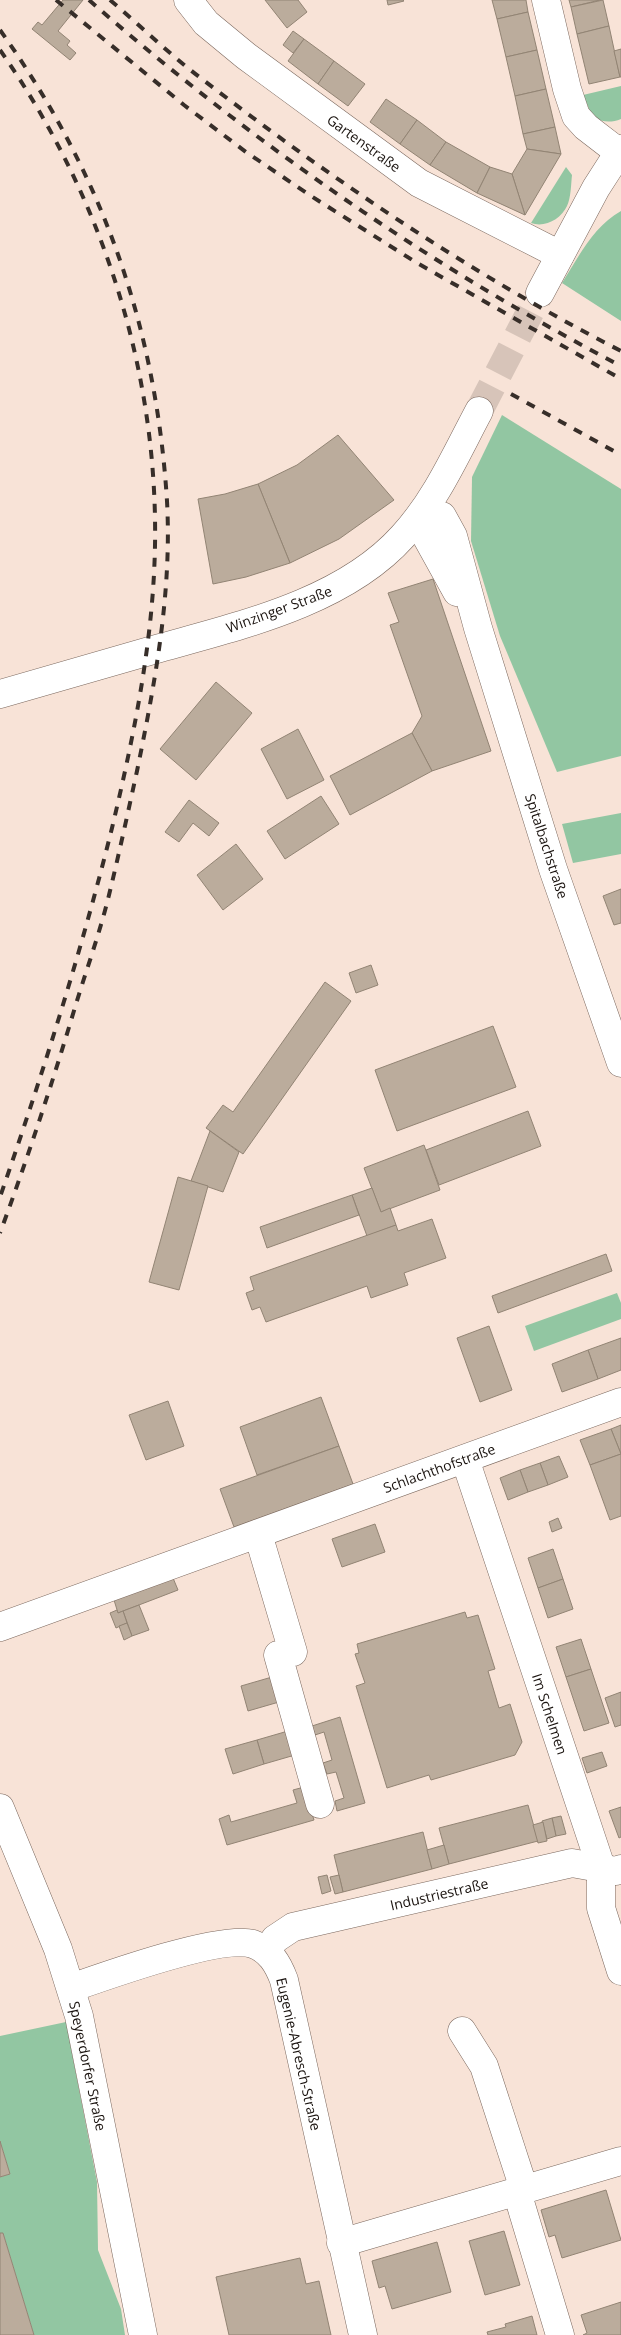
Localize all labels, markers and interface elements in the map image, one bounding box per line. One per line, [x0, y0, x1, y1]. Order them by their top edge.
street label: Gartenstraße [323, 110, 405, 176]
street label: Winzinger Straße [223, 581, 335, 637]
street label: Spitalbachstraße [521, 791, 573, 901]
street label: Schlachthofstraße [380, 1439, 498, 1497]
street label: Im Schelmen [528, 1671, 572, 1757]
street label: Industriestraße [388, 1873, 490, 1915]
street label: Eugenie-Abresch-Straße [272, 1976, 326, 2133]
street label: Speyerdorfer Straße [65, 1999, 111, 2133]

